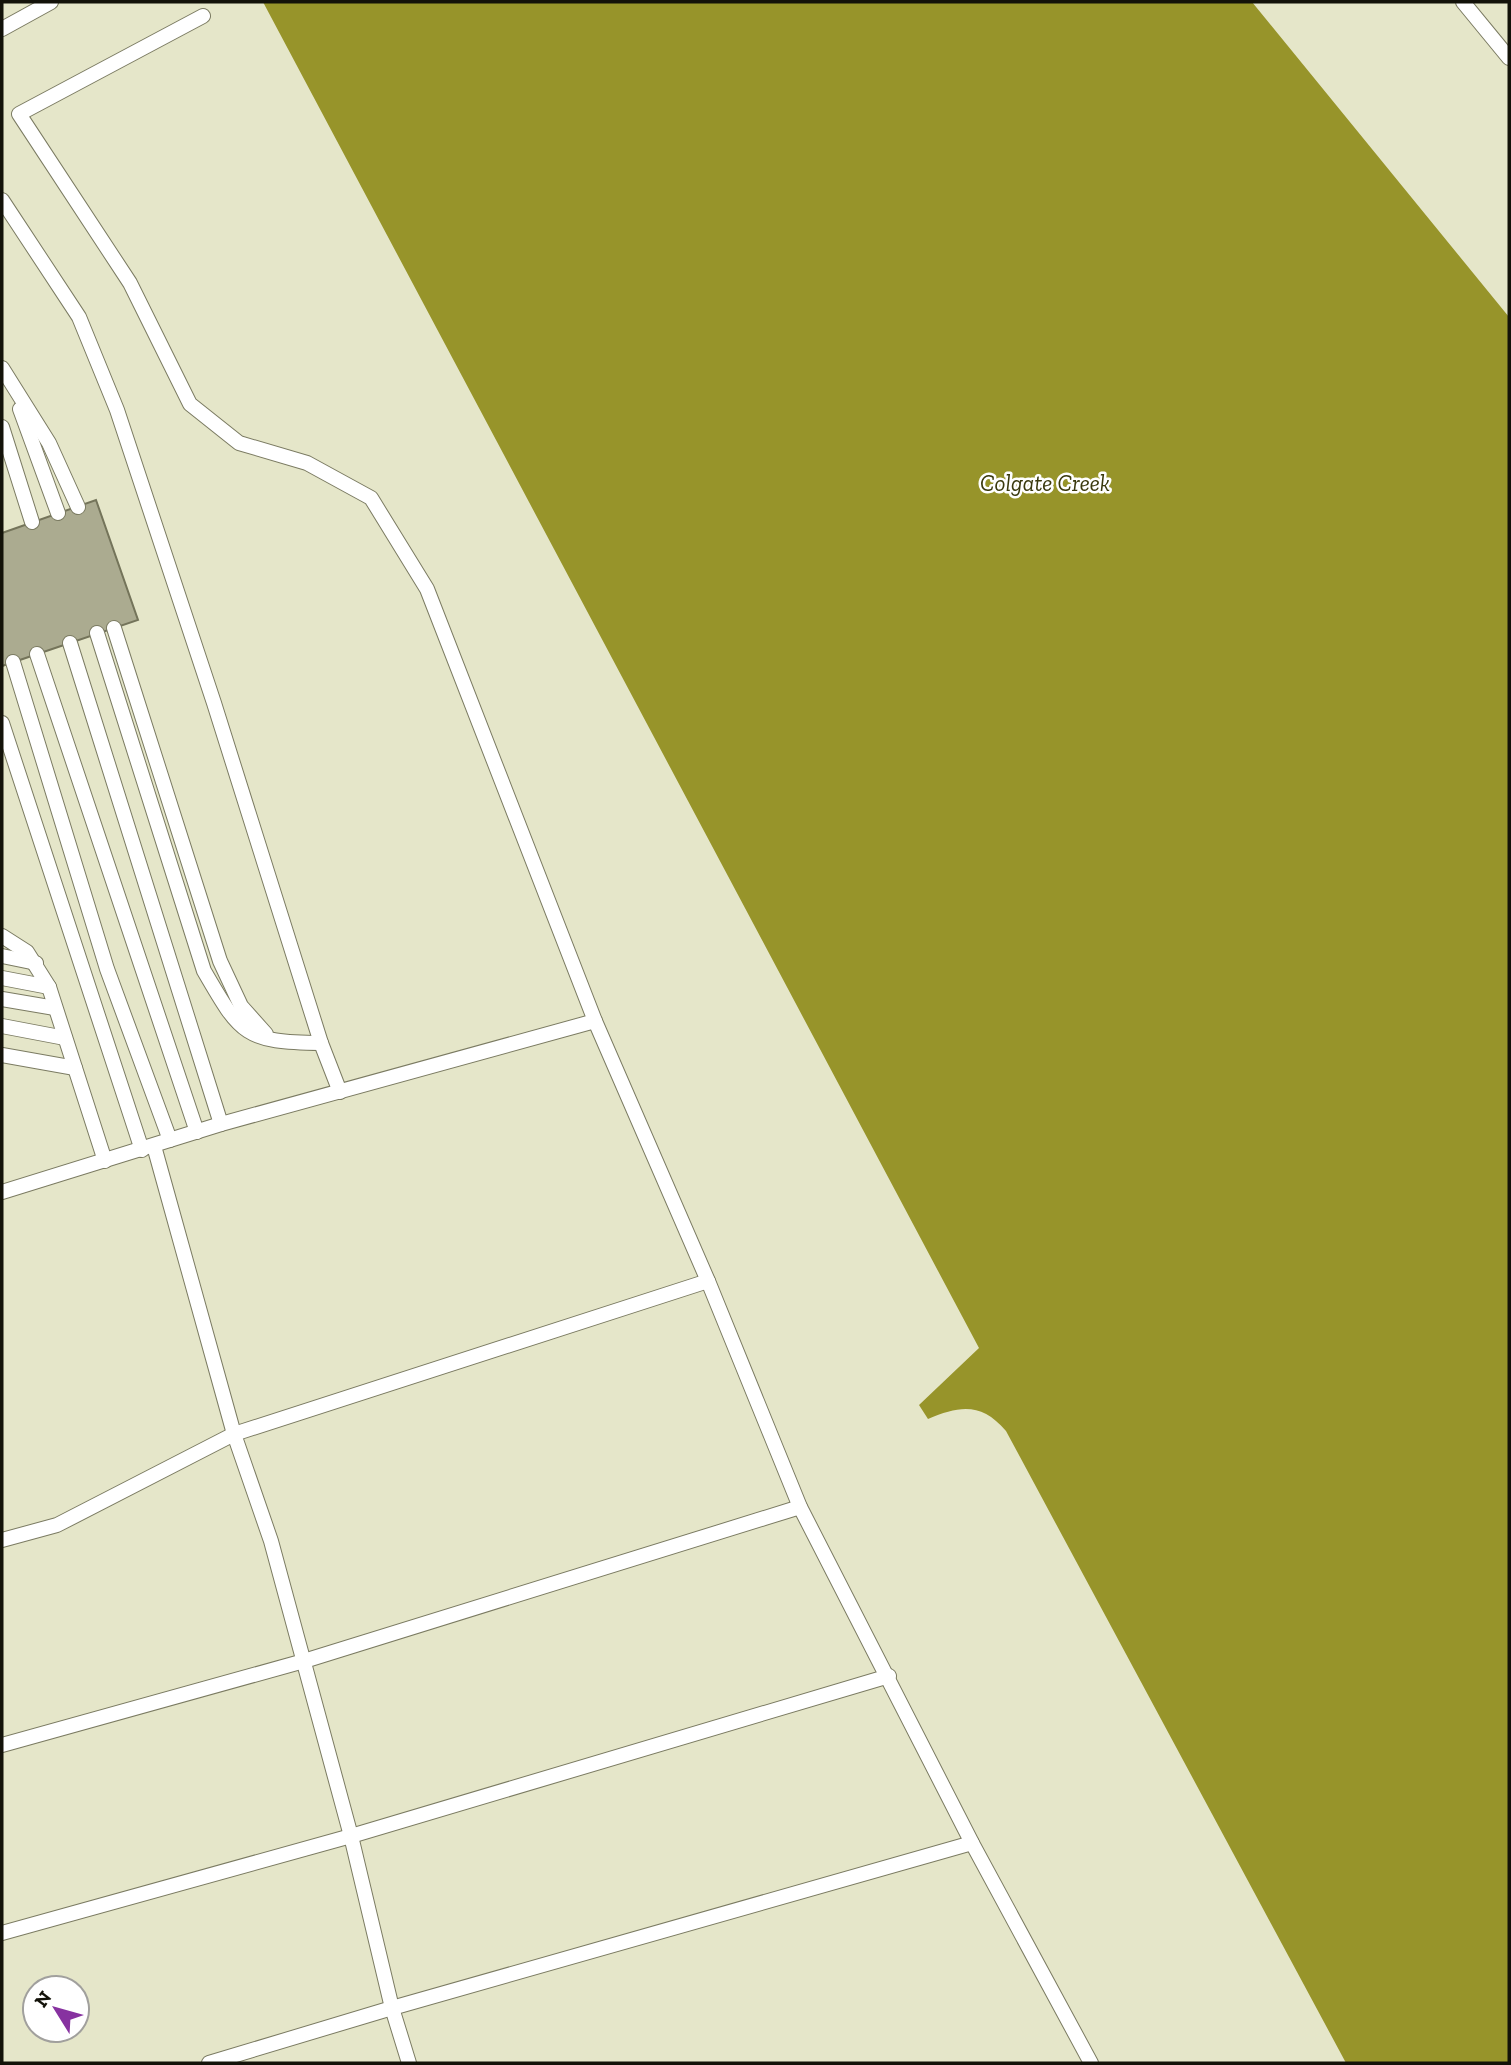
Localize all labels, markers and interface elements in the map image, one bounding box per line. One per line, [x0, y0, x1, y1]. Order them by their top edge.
water label: Colgate Creek [980, 469, 1110, 497]
north arrow [21, 1974, 91, 2044]
text: N [29, 1986, 56, 2012]

